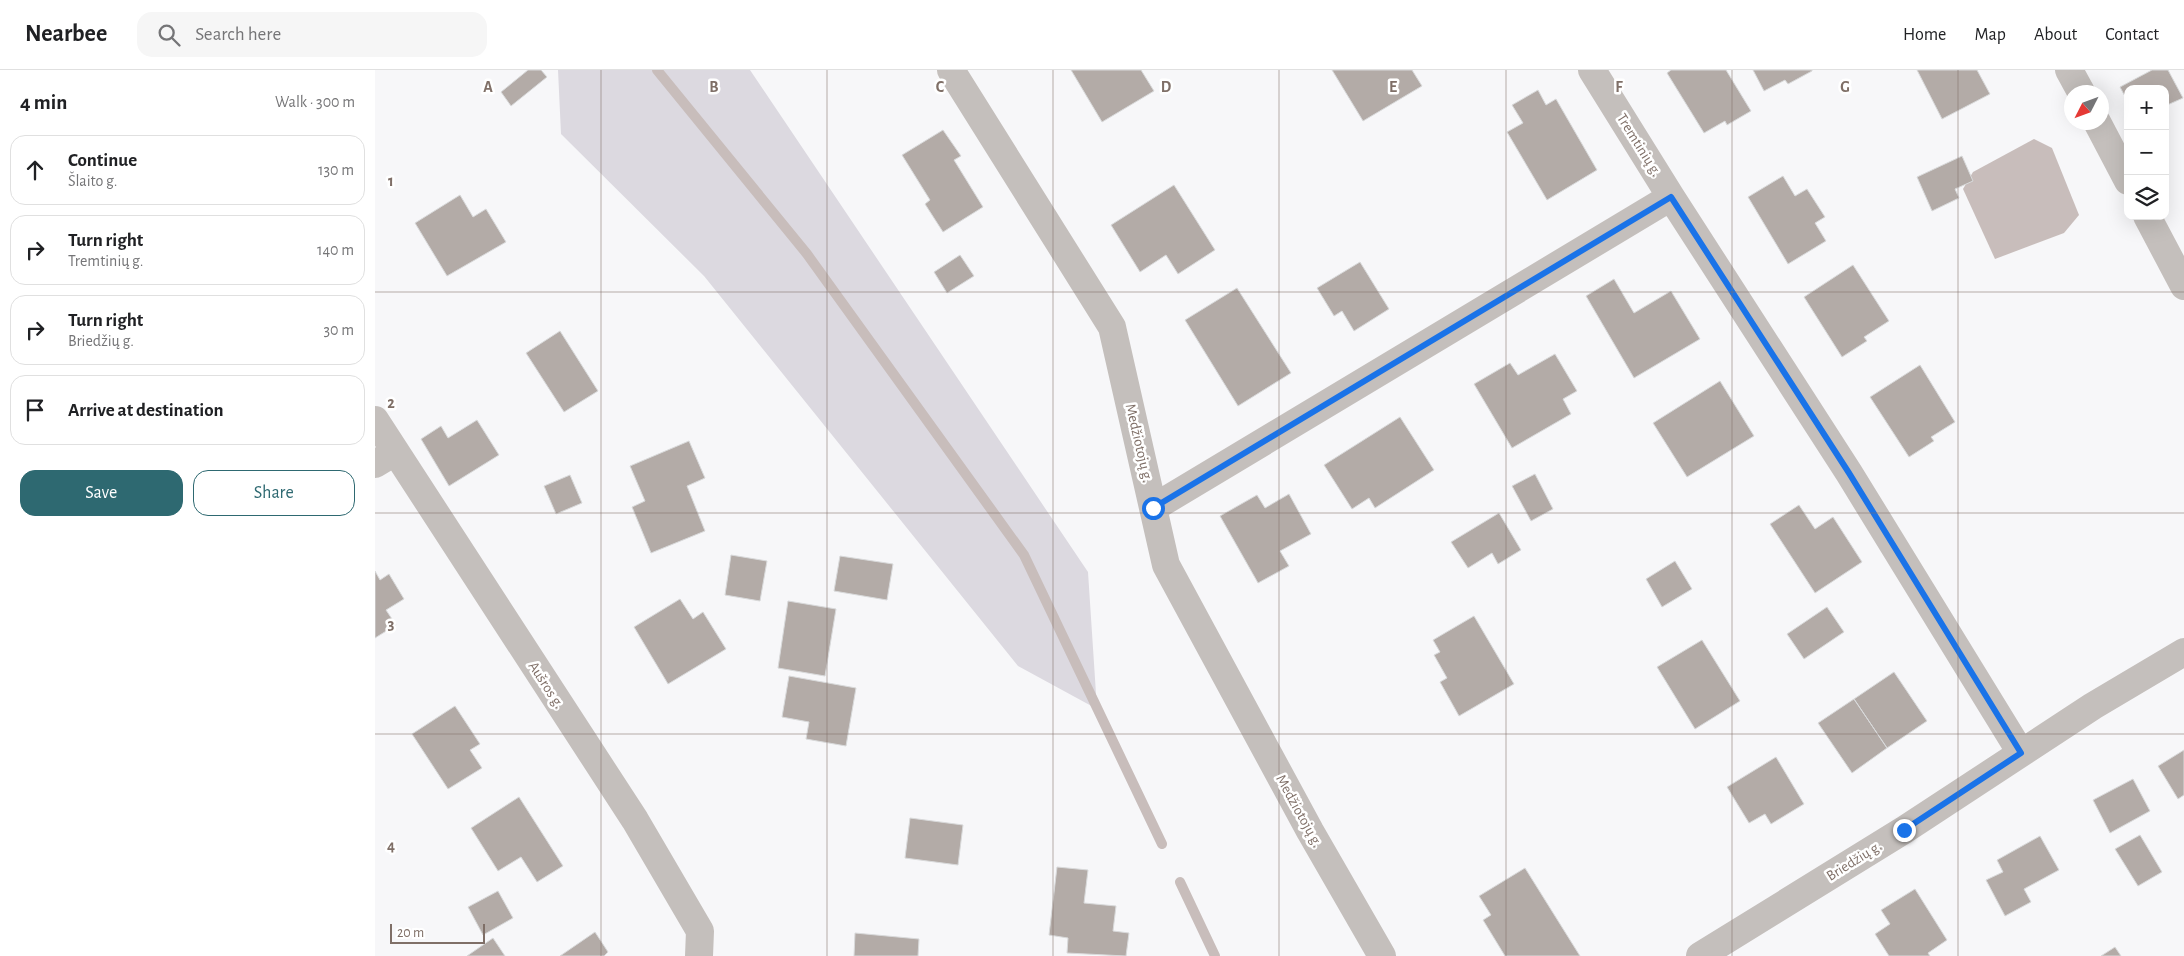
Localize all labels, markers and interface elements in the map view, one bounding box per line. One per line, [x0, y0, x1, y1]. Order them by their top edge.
search box [137, 12, 487, 57]
icon: search [155, 21, 183, 49]
text: Nearbee [25, 22, 107, 46]
text: Search here [195, 25, 281, 44]
text: Home [1903, 26, 1946, 44]
text: Map [1974, 26, 2006, 44]
text: About [2034, 26, 2077, 44]
text: Contact [2105, 26, 2159, 44]
text: A [483, 79, 493, 95]
text: B [709, 79, 719, 95]
text: C [936, 79, 945, 95]
text: D [1161, 79, 1172, 95]
text: E [1389, 79, 1397, 95]
text: F [1615, 79, 1623, 95]
text: G [1840, 79, 1850, 95]
north arrow [2064, 85, 2109, 130]
map controls [2124, 85, 2169, 220]
button: + [2124, 85, 2169, 130]
text: 4 min [20, 92, 67, 113]
text: Walk · 300 m [275, 94, 355, 110]
street label: Tremtinių g. [1614, 111, 1664, 179]
button: − [2124, 130, 2169, 175]
text: Continue [68, 151, 137, 170]
icon: ahead [21, 156, 49, 184]
text: 130 m [318, 162, 354, 178]
text: Šlaito g. [68, 173, 117, 189]
text: 1 [388, 173, 394, 189]
button: layers [2124, 175, 2169, 220]
text: Turn right [68, 231, 143, 250]
icon: right [21, 236, 49, 264]
text: 140 m [317, 242, 354, 258]
text: Tremtinių g. [68, 253, 144, 269]
text: Turn right [68, 311, 143, 330]
icon: right [21, 316, 49, 344]
text: 30 m [324, 322, 354, 338]
text: Briedžių g. [68, 333, 134, 349]
text: 2 [387, 395, 395, 411]
icon: arrive [21, 396, 49, 424]
text: Arrive at destination [68, 401, 224, 420]
street label: Medžiotojų g. [1123, 402, 1155, 484]
button: Save [20, 470, 183, 516]
button: Share [193, 470, 355, 516]
route start [1142, 497, 1165, 520]
text: 3 [388, 616, 395, 632]
street label: Aušros g. [525, 659, 567, 711]
street label: Medžiotojų g. [1273, 772, 1325, 850]
route end [1893, 819, 1916, 842]
text: 4 [387, 838, 395, 854]
street label: Briedžių g. [1824, 838, 1884, 884]
scale bar [390, 921, 485, 944]
text: 20 m [397, 926, 424, 940]

